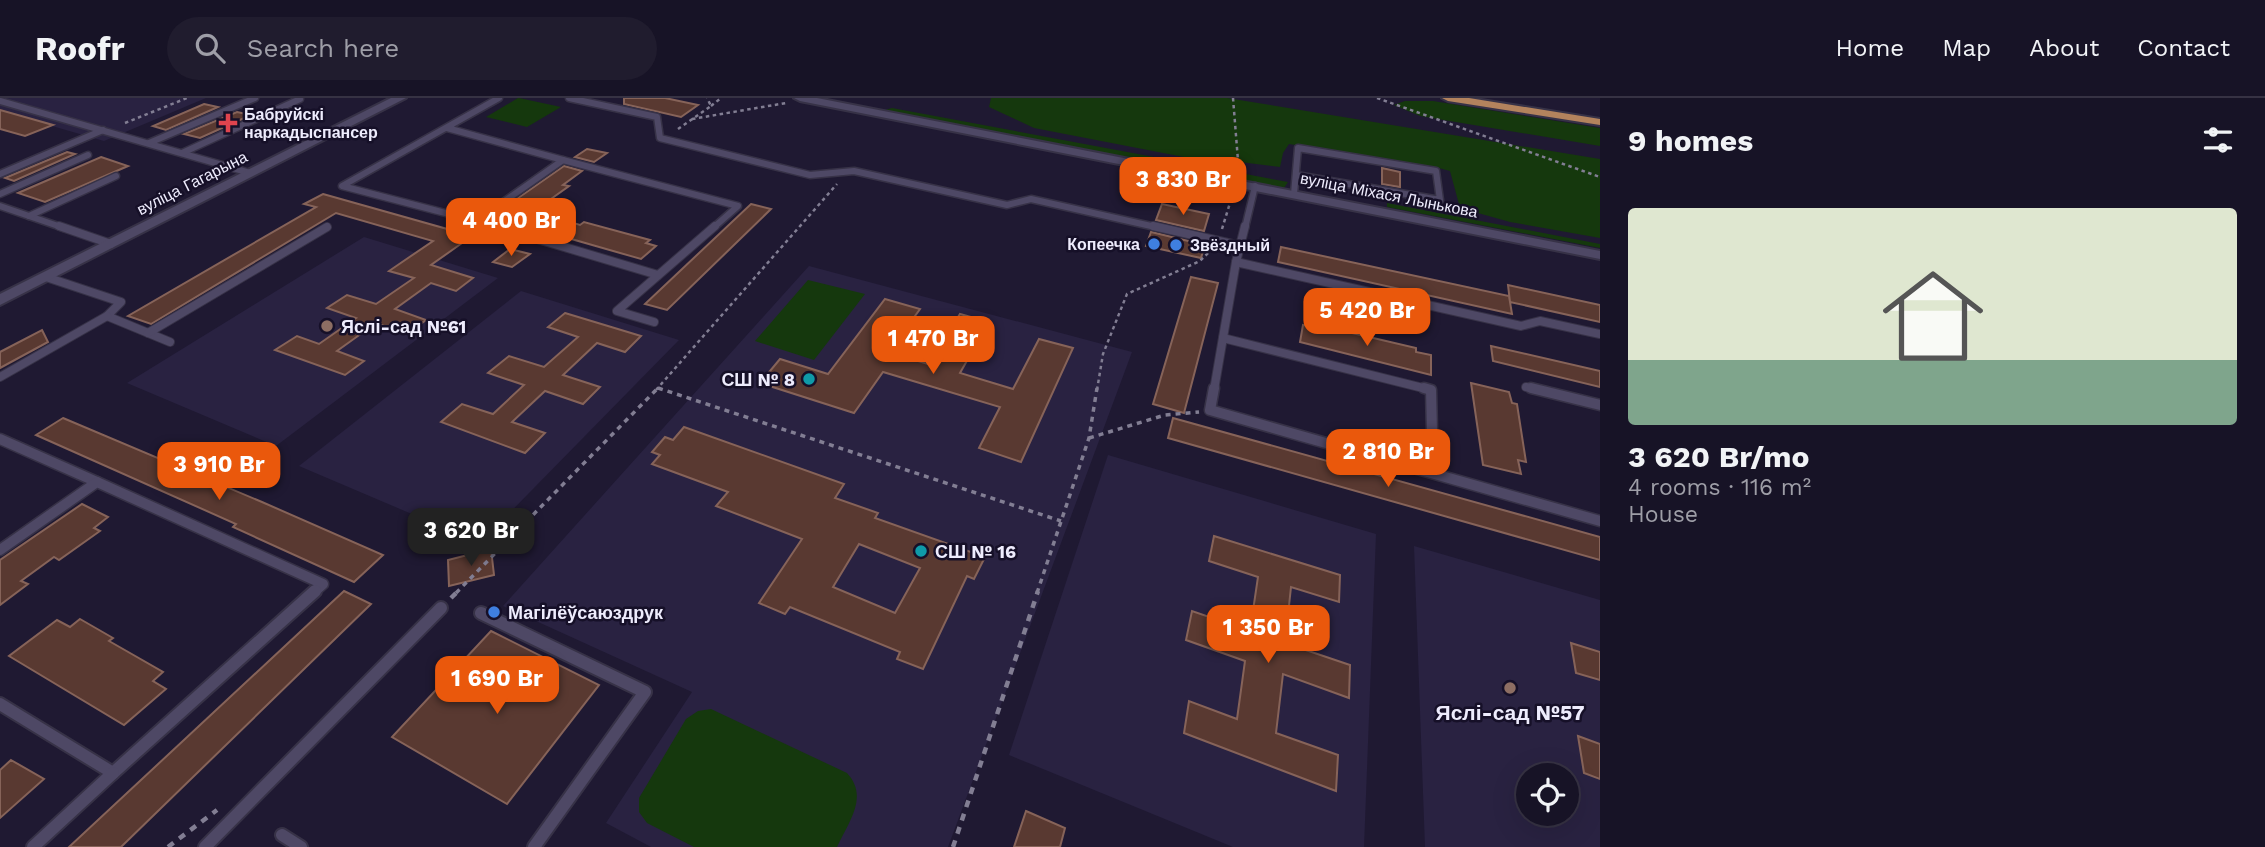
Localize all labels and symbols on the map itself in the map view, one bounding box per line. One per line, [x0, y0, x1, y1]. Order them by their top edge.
place label: Бабруйскі наркадыспансер [244, 105, 378, 142]
marker: Бабруйскі наркадыспансер [218, 113, 238, 133]
street label: вуліца Гагарына [134, 147, 250, 219]
pin: 3 830 Br [1111, 158, 1255, 217]
street label: вуліца Міхася Лынькова [1299, 168, 1479, 222]
pin: 4 400 Br [439, 198, 583, 258]
place label: Копеечка [1067, 235, 1140, 254]
marker: Копеечка [1146, 236, 1162, 252]
place label: Звёздный [1190, 236, 1270, 255]
marker: Звёздный [1168, 237, 1184, 253]
pin: 5 420 Br [1295, 288, 1439, 348]
place label: Яслі-сад №61 [341, 316, 466, 337]
pin: 1 470 Br [861, 316, 1005, 376]
marker: Яслі-сад №61 [319, 318, 335, 334]
place label: СШ № 8 [721, 369, 795, 390]
marker: СШ № 8 [801, 371, 817, 387]
pin: 2 810 Br [1316, 430, 1460, 489]
pin: 3 910 Br [147, 442, 291, 502]
pin: 3 620 Br [399, 508, 543, 568]
place label: СШ № 16 [935, 541, 1016, 562]
marker: СШ № 16 [913, 543, 929, 559]
place label: Магілёўсаюздрук [508, 602, 664, 623]
marker: Магілёўсаюздрук [486, 604, 502, 620]
pin: 1 350 Br [1196, 606, 1340, 665]
pin: 1 690 Br [425, 656, 569, 716]
marker: Яслі-сад №57 [1502, 680, 1518, 696]
place label: Яслі-сад №57 [1436, 700, 1585, 725]

